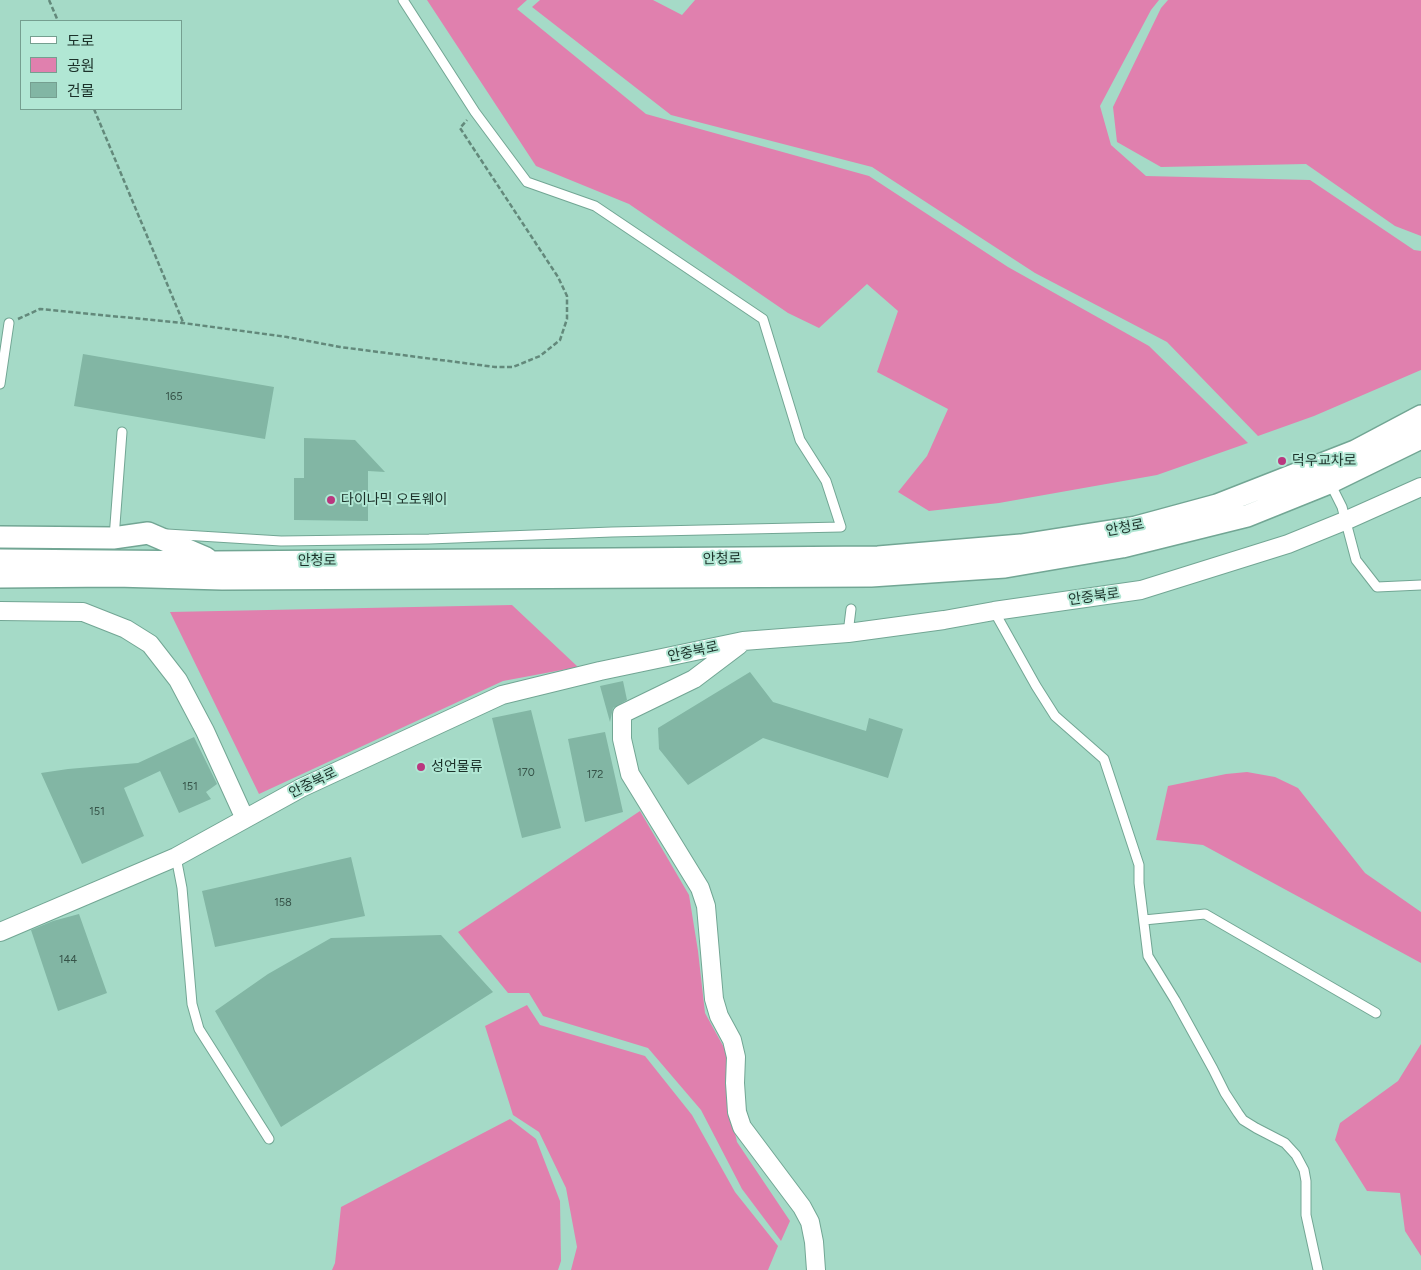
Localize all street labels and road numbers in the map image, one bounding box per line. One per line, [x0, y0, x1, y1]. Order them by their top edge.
street label: 안청로 [1104, 516, 1146, 540]
street label: 안청로 [703, 550, 741, 568]
street label: 안청로 [298, 553, 336, 569]
street label: 안중북로 [1067, 585, 1121, 609]
street label: 안중북로 [666, 638, 720, 666]
street label: 안중북로 [286, 764, 340, 802]

